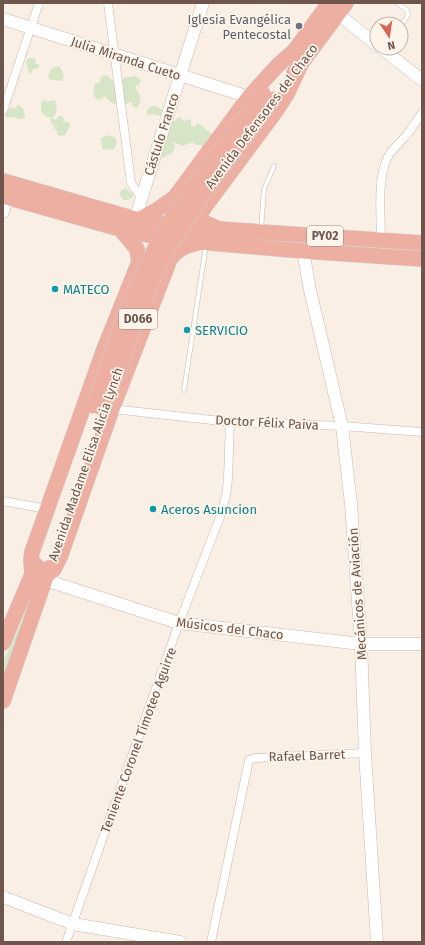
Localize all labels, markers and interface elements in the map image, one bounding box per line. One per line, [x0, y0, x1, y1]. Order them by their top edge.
place label: Iglesia Evangélica Pentecostal [187, 12, 291, 42]
north arrow [369, 16, 409, 56]
marker: Iglesia Evangélica Pentecostal [294, 21, 304, 31]
street label: Julia Miranda Cueto [69, 34, 183, 83]
text: N [386, 38, 396, 52]
street label: Avenida Defensores del Chaco [202, 41, 321, 192]
street label: Cástulo Franco [141, 91, 182, 177]
road number: PY02 [307, 226, 343, 246]
place label: MATECO [63, 282, 109, 297]
marker: MATECO [50, 284, 60, 294]
road number: D066 [119, 309, 157, 329]
place label: SERVICIO [195, 323, 248, 338]
marker: SERVICIO [182, 325, 192, 335]
street label: Avenida Madame Elisa Alicia Lynch [45, 365, 126, 563]
street label: Doctor Félix Paiva [215, 412, 319, 433]
place label: Aceros Asuncion [161, 502, 257, 517]
marker: Aceros Asuncion [148, 504, 158, 514]
street label: Mecánicos de Aviación [345, 527, 370, 661]
street label: Músicos del Chaco [175, 614, 284, 643]
street label: Teniente Coronel Timoteo Aguirre [98, 645, 179, 835]
street label: Rafael Barret [268, 747, 346, 764]

